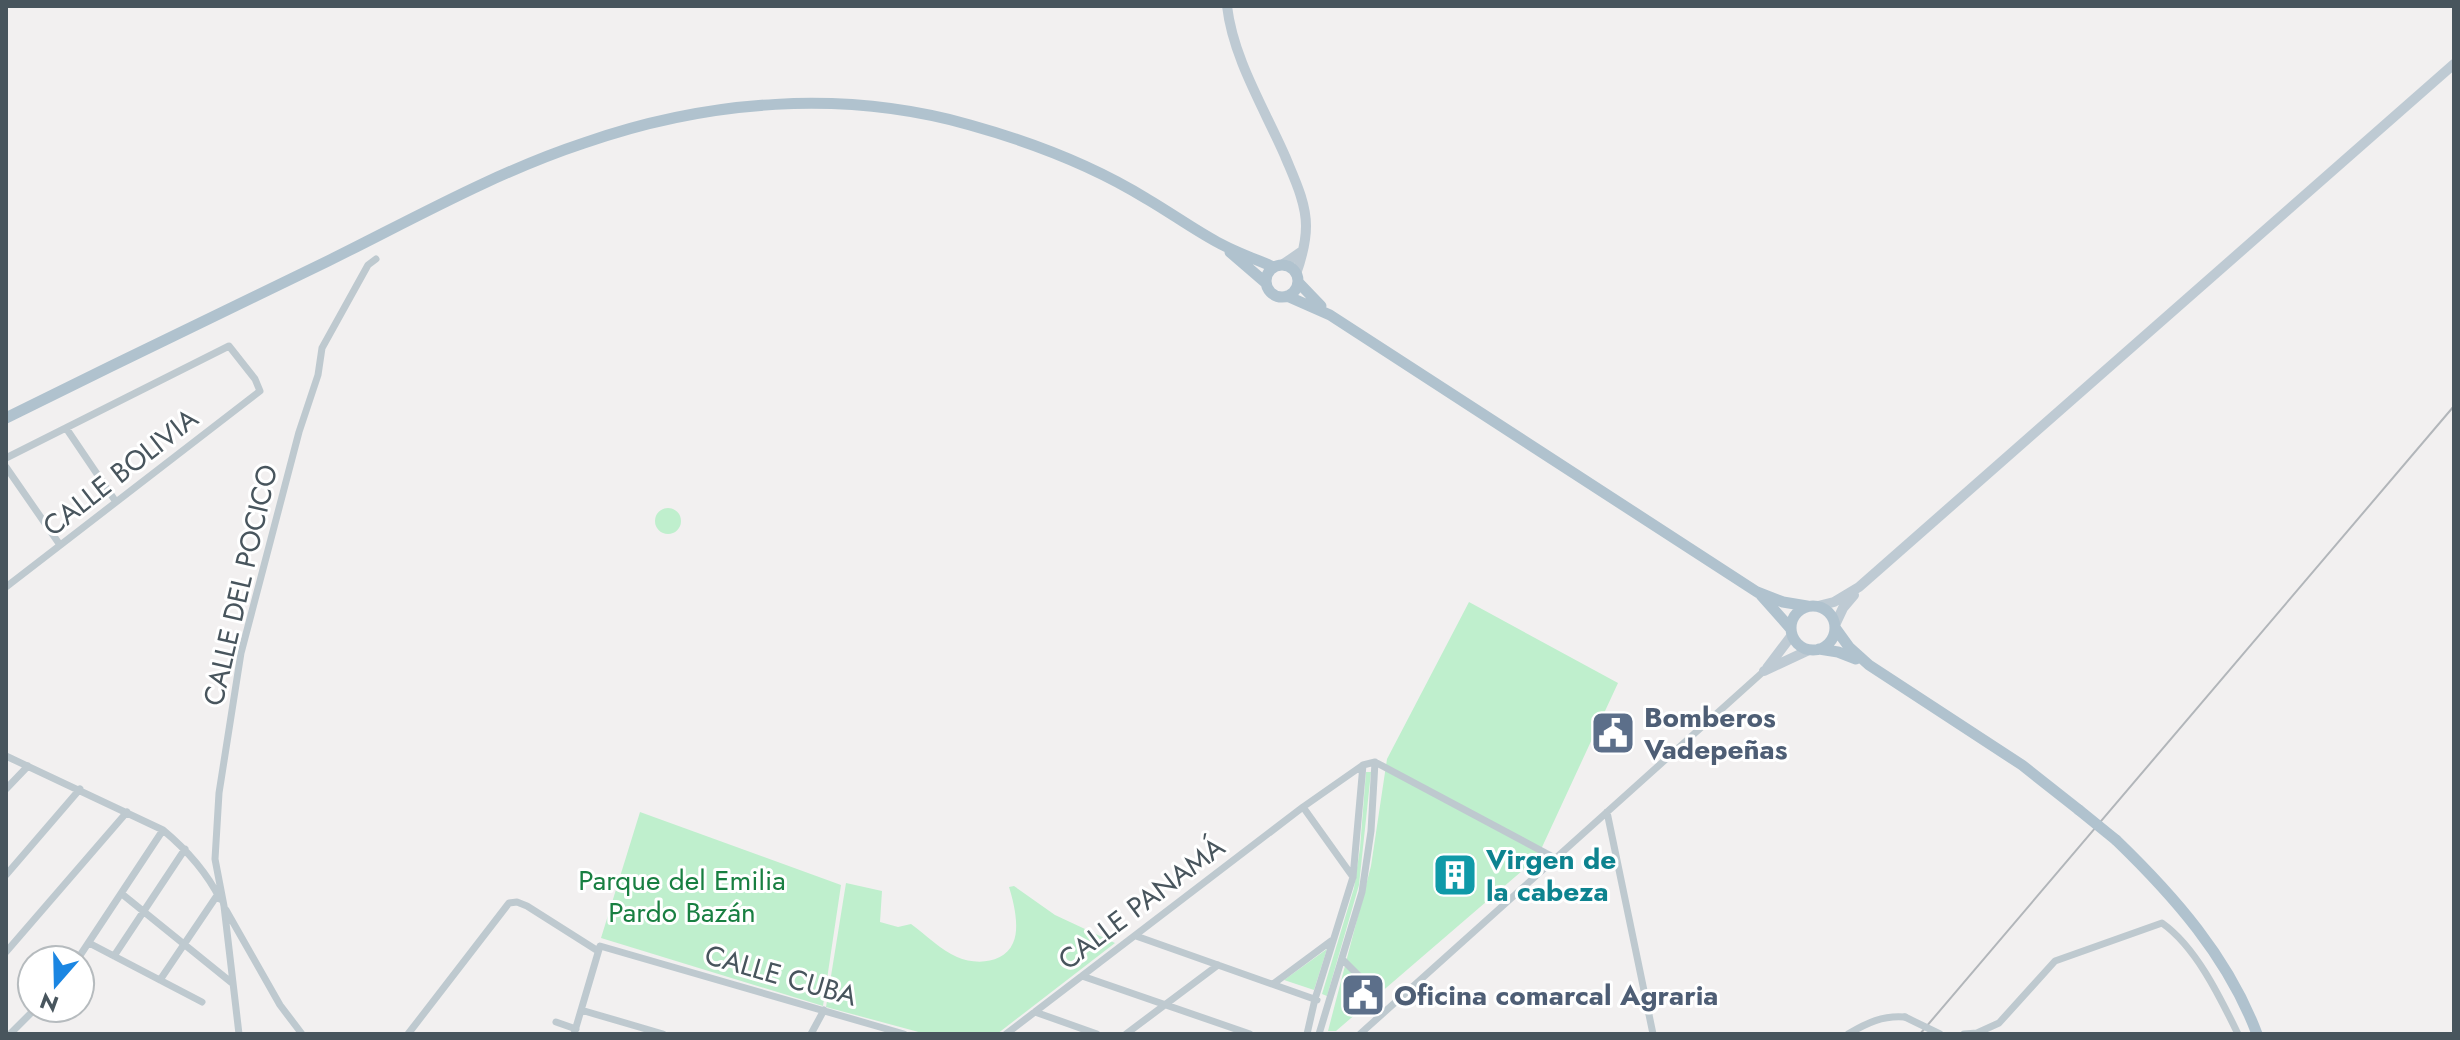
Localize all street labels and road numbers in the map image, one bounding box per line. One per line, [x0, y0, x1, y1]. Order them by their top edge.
street label: CALLE BOLIVIA [34, 398, 207, 546]
street label: CALLE DEL POCICO [193, 460, 288, 710]
street label: CALLE PANAMÁ [1049, 827, 1234, 980]
street label: CALLE CUBA [700, 934, 862, 1017]

